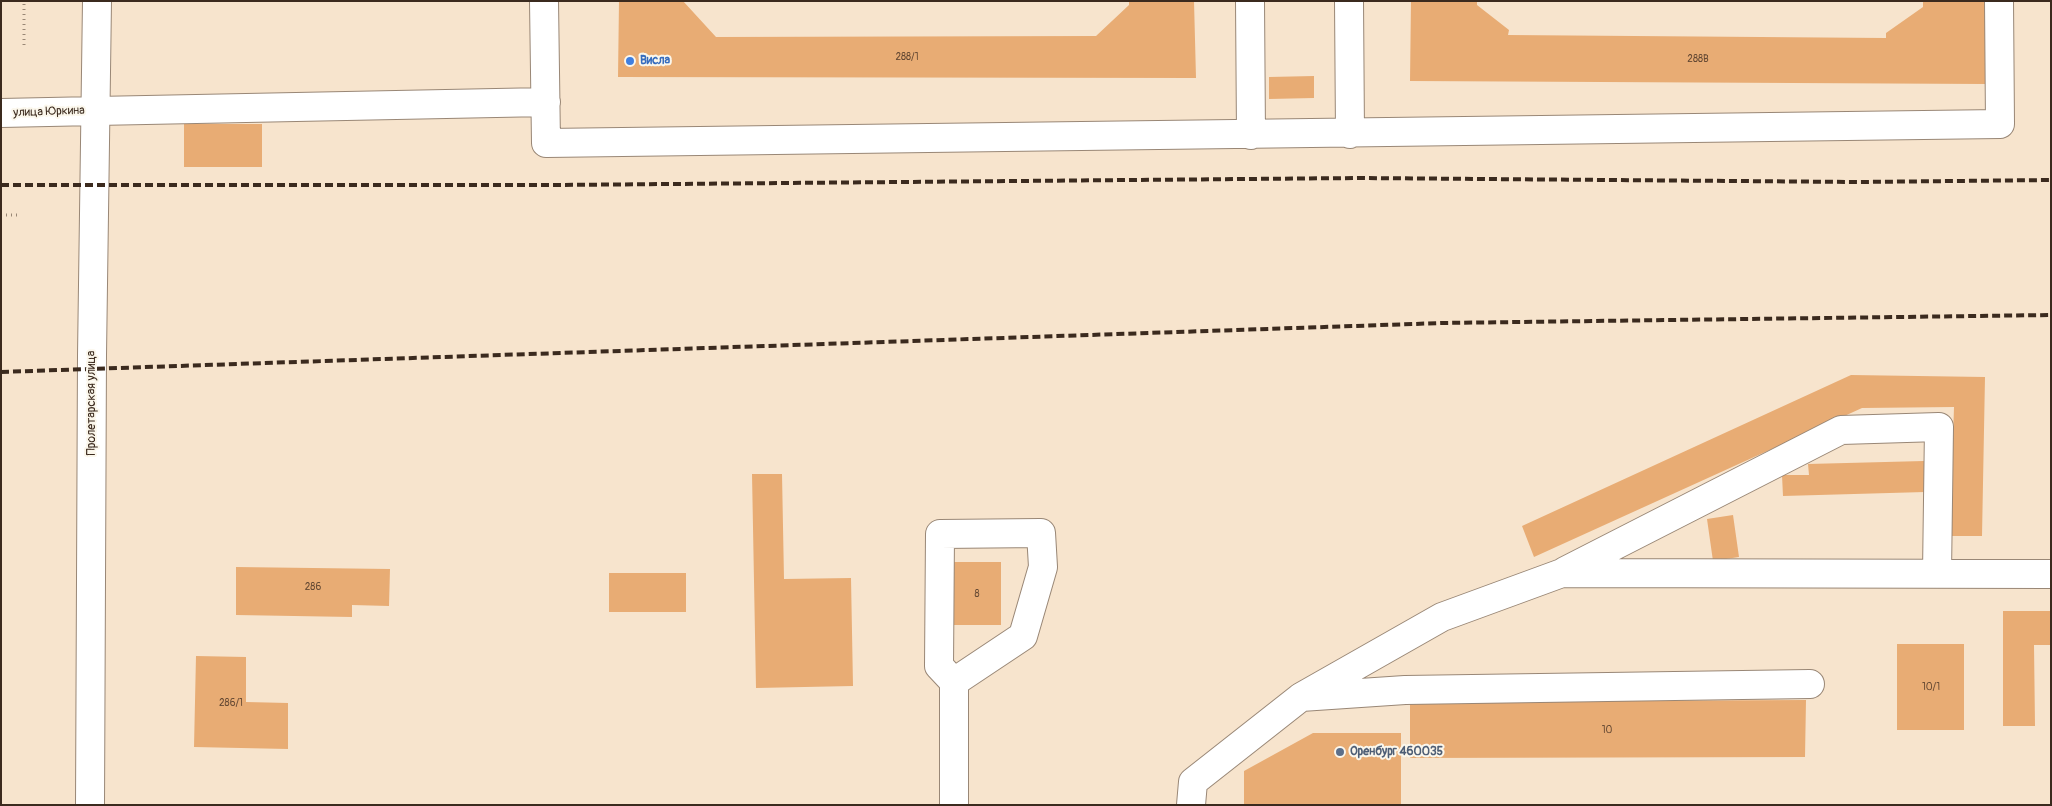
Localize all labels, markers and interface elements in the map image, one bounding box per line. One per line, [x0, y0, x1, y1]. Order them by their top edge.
house number: 288/1 [895, 51, 919, 63]
house number: 288В [1687, 53, 1709, 65]
place label: Висла [640, 54, 670, 68]
marker: Висла [624, 55, 636, 67]
street label: улица Юркина [13, 104, 85, 120]
street label: Пролетарская улица [85, 351, 99, 455]
house number: 286 [305, 581, 321, 593]
house number: 8 [974, 588, 980, 600]
house number: 10/1 [1922, 681, 1940, 693]
house number: 286/1 [219, 697, 243, 709]
house number: 10 [1602, 724, 1612, 736]
place label: Оренбург 460035 [1350, 745, 1443, 759]
marker: Оренбург 460035 [1334, 746, 1346, 758]

